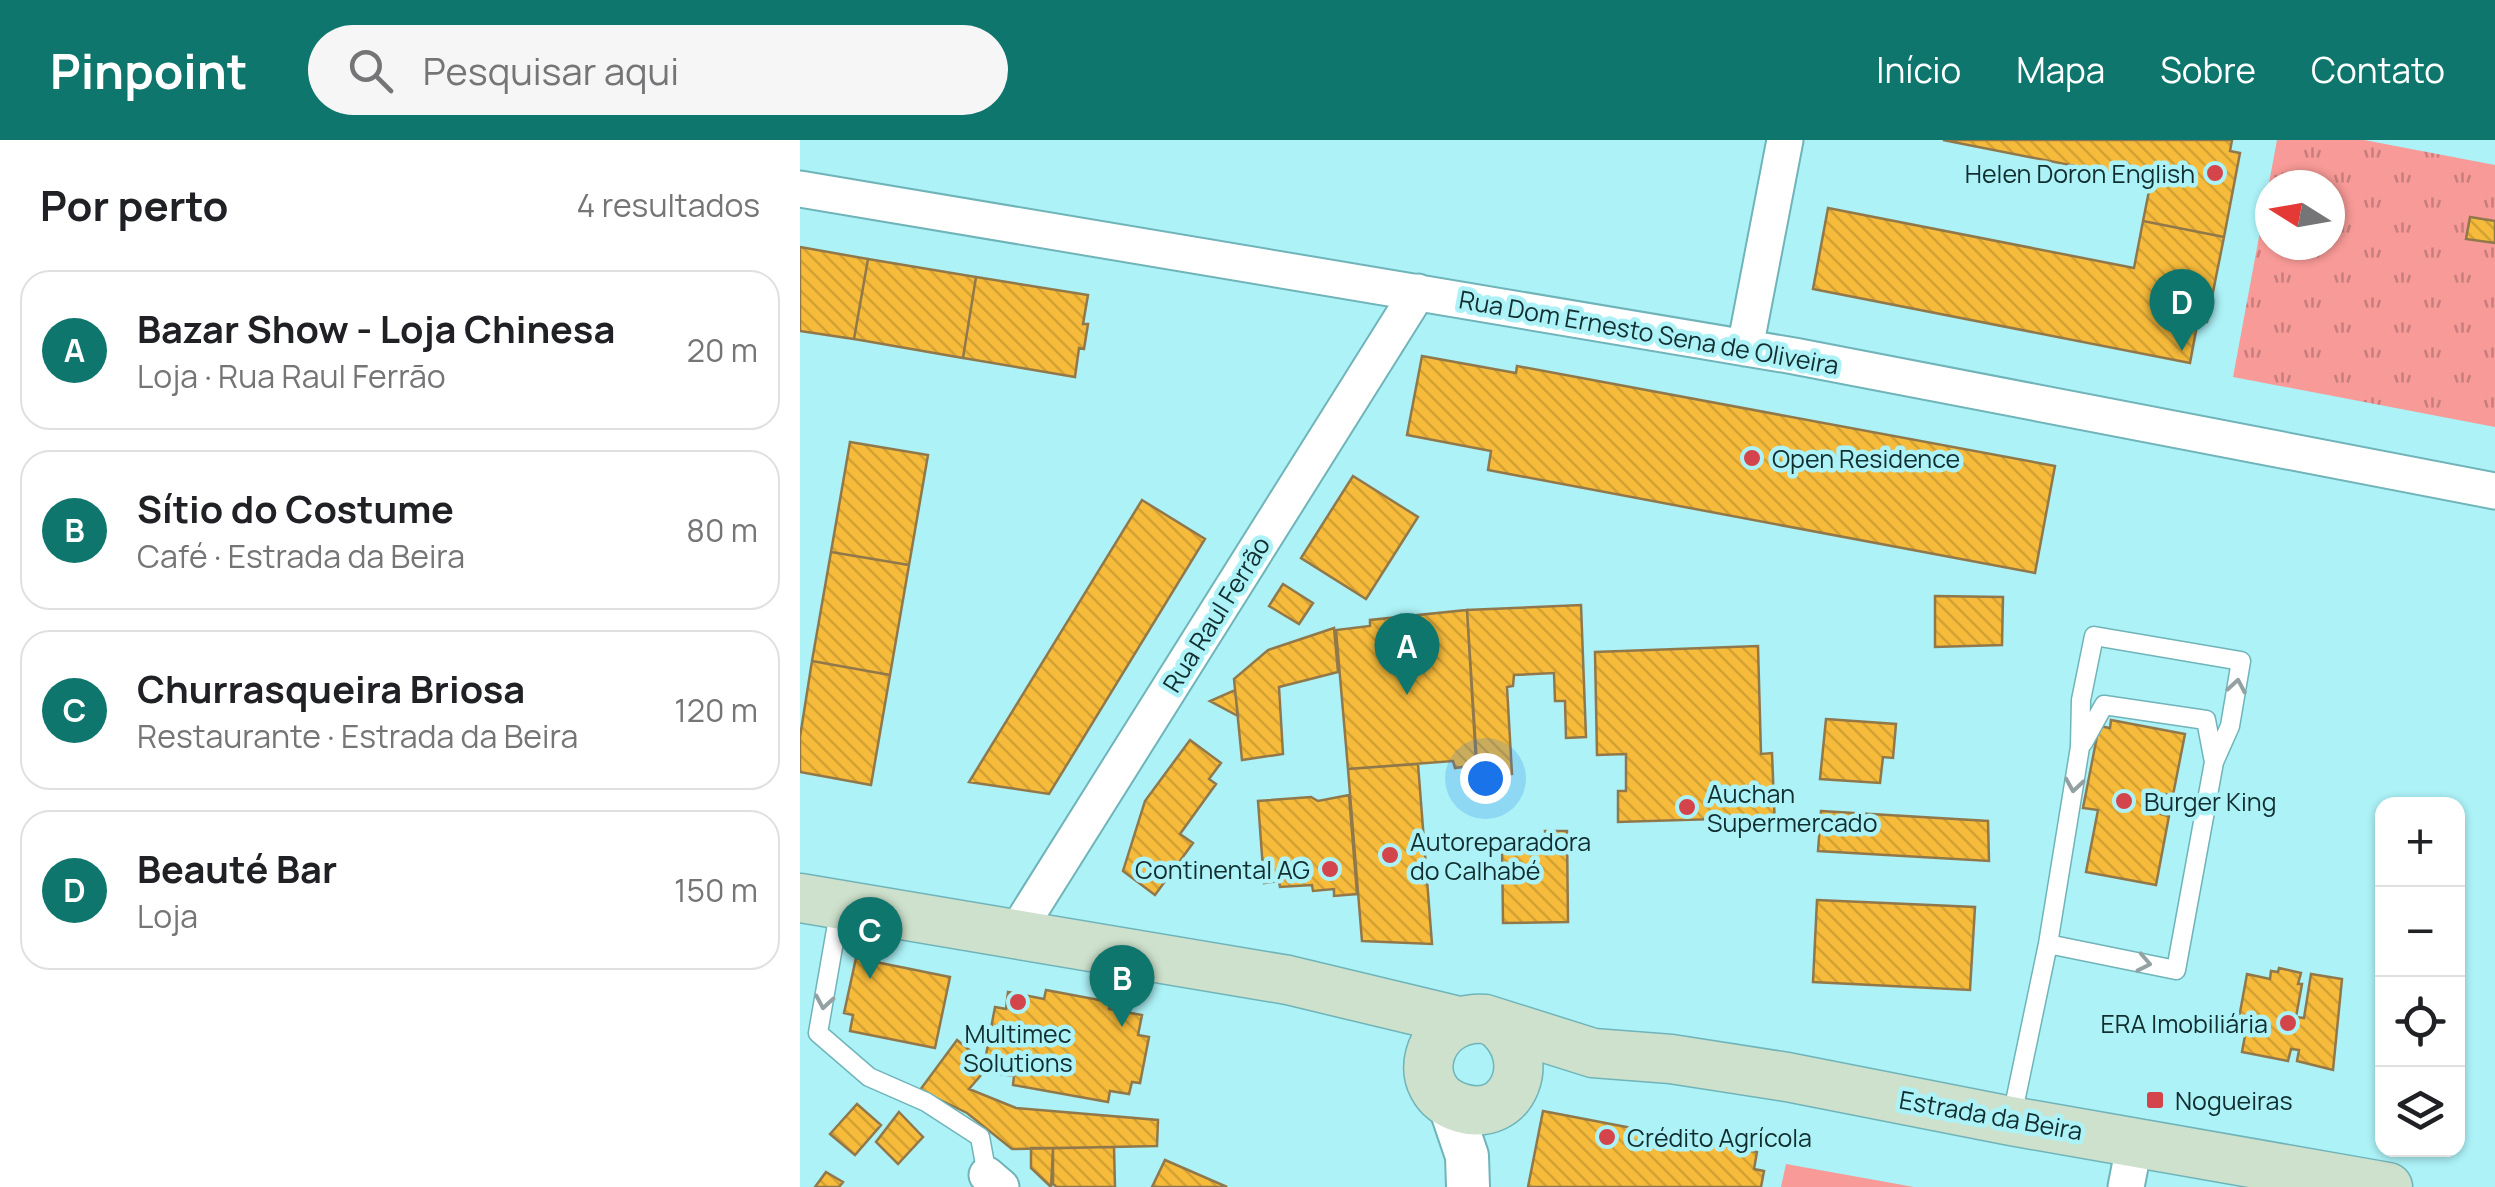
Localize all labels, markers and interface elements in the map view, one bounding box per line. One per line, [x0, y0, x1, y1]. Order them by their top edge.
search box [308, 25, 1008, 115]
text: Pinpoint [50, 38, 248, 103]
icon: search [343, 43, 398, 98]
text: Pesquisar aqui [423, 44, 679, 96]
text: Início [1876, 46, 1961, 94]
text: Mapa [2016, 46, 2105, 94]
text: Sobre [2160, 46, 2256, 94]
text: Contato [2311, 46, 2445, 94]
place label: Helen Doron English [1965, 156, 2195, 191]
marker: Helen Doron English [2204, 162, 2226, 184]
north arrow [2255, 170, 2345, 260]
text: Por perto [40, 176, 228, 234]
text: 4 resultados [576, 183, 760, 227]
pin: D [2150, 268, 2214, 351]
street label: Rua Dom Ernesto Sena de Oliveira [1456, 281, 1842, 383]
text: Bazar Show - Loja Chinesa [137, 302, 615, 354]
text: A [64, 328, 85, 372]
text: 20 m [687, 328, 758, 372]
text: Loja · Rua Raul Ferrão [137, 354, 446, 398]
place label: Open Residence [1772, 441, 1960, 476]
marker: Open Residence [1741, 447, 1763, 469]
text: Sítio do Costume [137, 482, 454, 534]
text: B [64, 508, 85, 552]
text: 80 m [686, 508, 758, 552]
street label: Rua Raul Ferrão [1154, 529, 1278, 699]
text: Café · Estrada da Beira [137, 534, 465, 578]
pin: A [1374, 612, 1440, 695]
text: Churrasqueira Briosa [137, 662, 525, 714]
one-way arrow [2226, 677, 2247, 694]
text: C [63, 688, 86, 732]
text: 120 m [674, 688, 758, 732]
text: Restaurante · Estrada da Beira [137, 714, 578, 758]
your location [1460, 753, 1511, 804]
place label: Auchan Supermercado [1707, 776, 1877, 840]
one-way arrow [2064, 777, 2085, 794]
place label: Burger King [2144, 784, 2276, 819]
marker: Burger King [2113, 790, 2135, 812]
marker: Auchan Supermercado [1676, 796, 1698, 818]
map controls [2375, 797, 2465, 1157]
button: + [2375, 797, 2465, 887]
place label: Autoreparadora do Calhabé [1410, 824, 1591, 888]
text: Beauté Bar [137, 842, 337, 894]
marker: Autoreparadora do Calhabé [1379, 844, 1401, 866]
place label: Continental AG [1135, 852, 1310, 887]
marker: Continental AG [1319, 858, 1341, 880]
text: D [63, 868, 86, 912]
text: 150 m [674, 868, 758, 912]
button: − [2375, 887, 2465, 977]
text: Loja [137, 894, 198, 938]
pin: C [838, 896, 902, 979]
pin: B [1090, 944, 1154, 1027]
one-way arrow [2135, 952, 2152, 973]
button: locate [2375, 977, 2465, 1067]
marker: Multimec Solutions [1007, 991, 1029, 1013]
one-way arrow [814, 994, 835, 1010]
place label: ERA Imobiliária [2100, 1006, 2268, 1041]
marker: ERA Imobiliária [2277, 1012, 2299, 1034]
place label: Multimec Solutions [963, 1016, 1073, 1080]
button: layers [2375, 1067, 2465, 1157]
street label: Estrada da Beira [1897, 1082, 2085, 1148]
place label: Nogueiras [2175, 1083, 2293, 1118]
marker: Nogueiras [2144, 1089, 2166, 1111]
place label: Crédito Agrícola [1627, 1120, 1812, 1155]
marker: Crédito Agrícola [1596, 1126, 1618, 1148]

